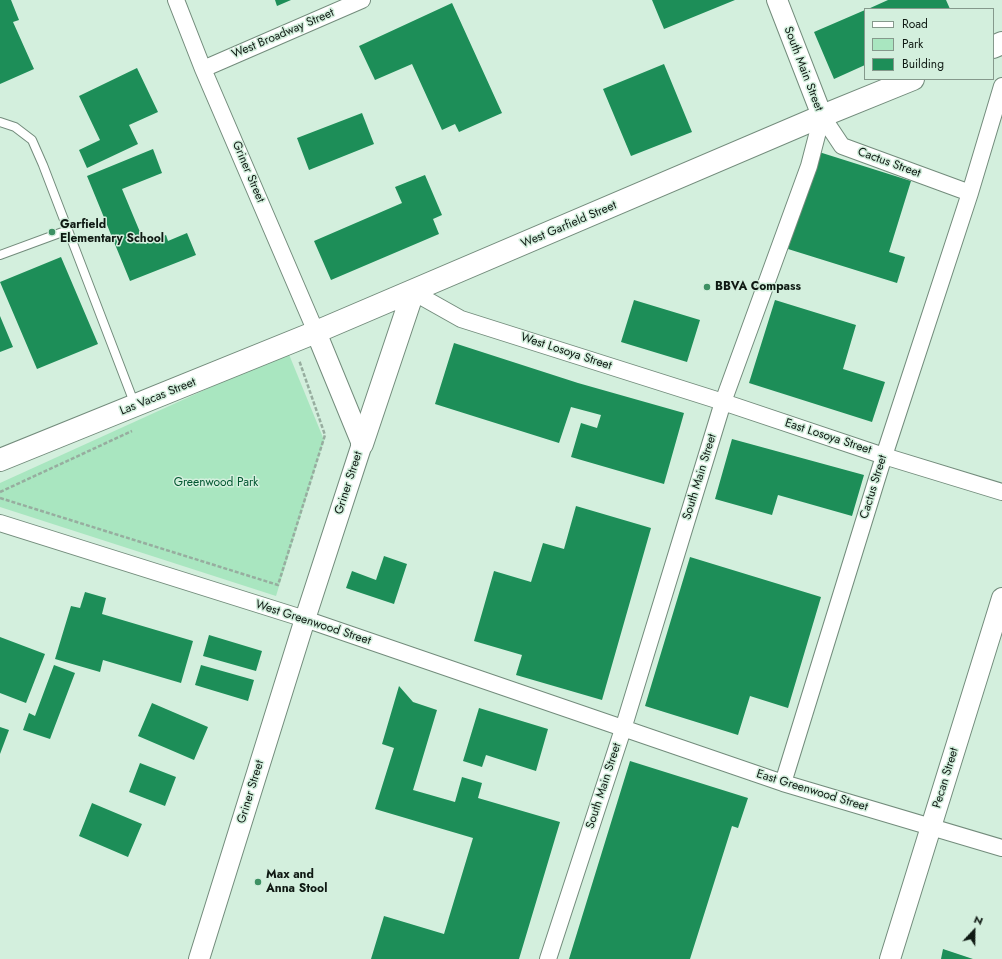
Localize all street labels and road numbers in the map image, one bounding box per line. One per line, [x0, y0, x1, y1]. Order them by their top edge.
street label: West Broadway Street [230, 6, 336, 62]
street label: South Main Street [780, 25, 826, 113]
street label: Griner Street [229, 139, 267, 205]
street label: Cactus Street [856, 145, 922, 181]
street label: West Garfield Street [519, 198, 619, 252]
street label: West Losoya Street [519, 330, 613, 374]
street label: Las Vacas Street [118, 375, 198, 419]
street label: East Losoya Street [783, 416, 873, 458]
street label: South Main Street [680, 432, 720, 522]
street label: Griner Street [332, 450, 366, 516]
street label: Cactus Street [857, 453, 891, 521]
street label: West Greenwood Street [254, 598, 372, 648]
street label: South Main Street [583, 741, 625, 831]
street label: Pecan Street [930, 746, 962, 810]
street label: Griner Street [235, 759, 267, 825]
street label: East Greenwood Street [755, 767, 869, 815]

